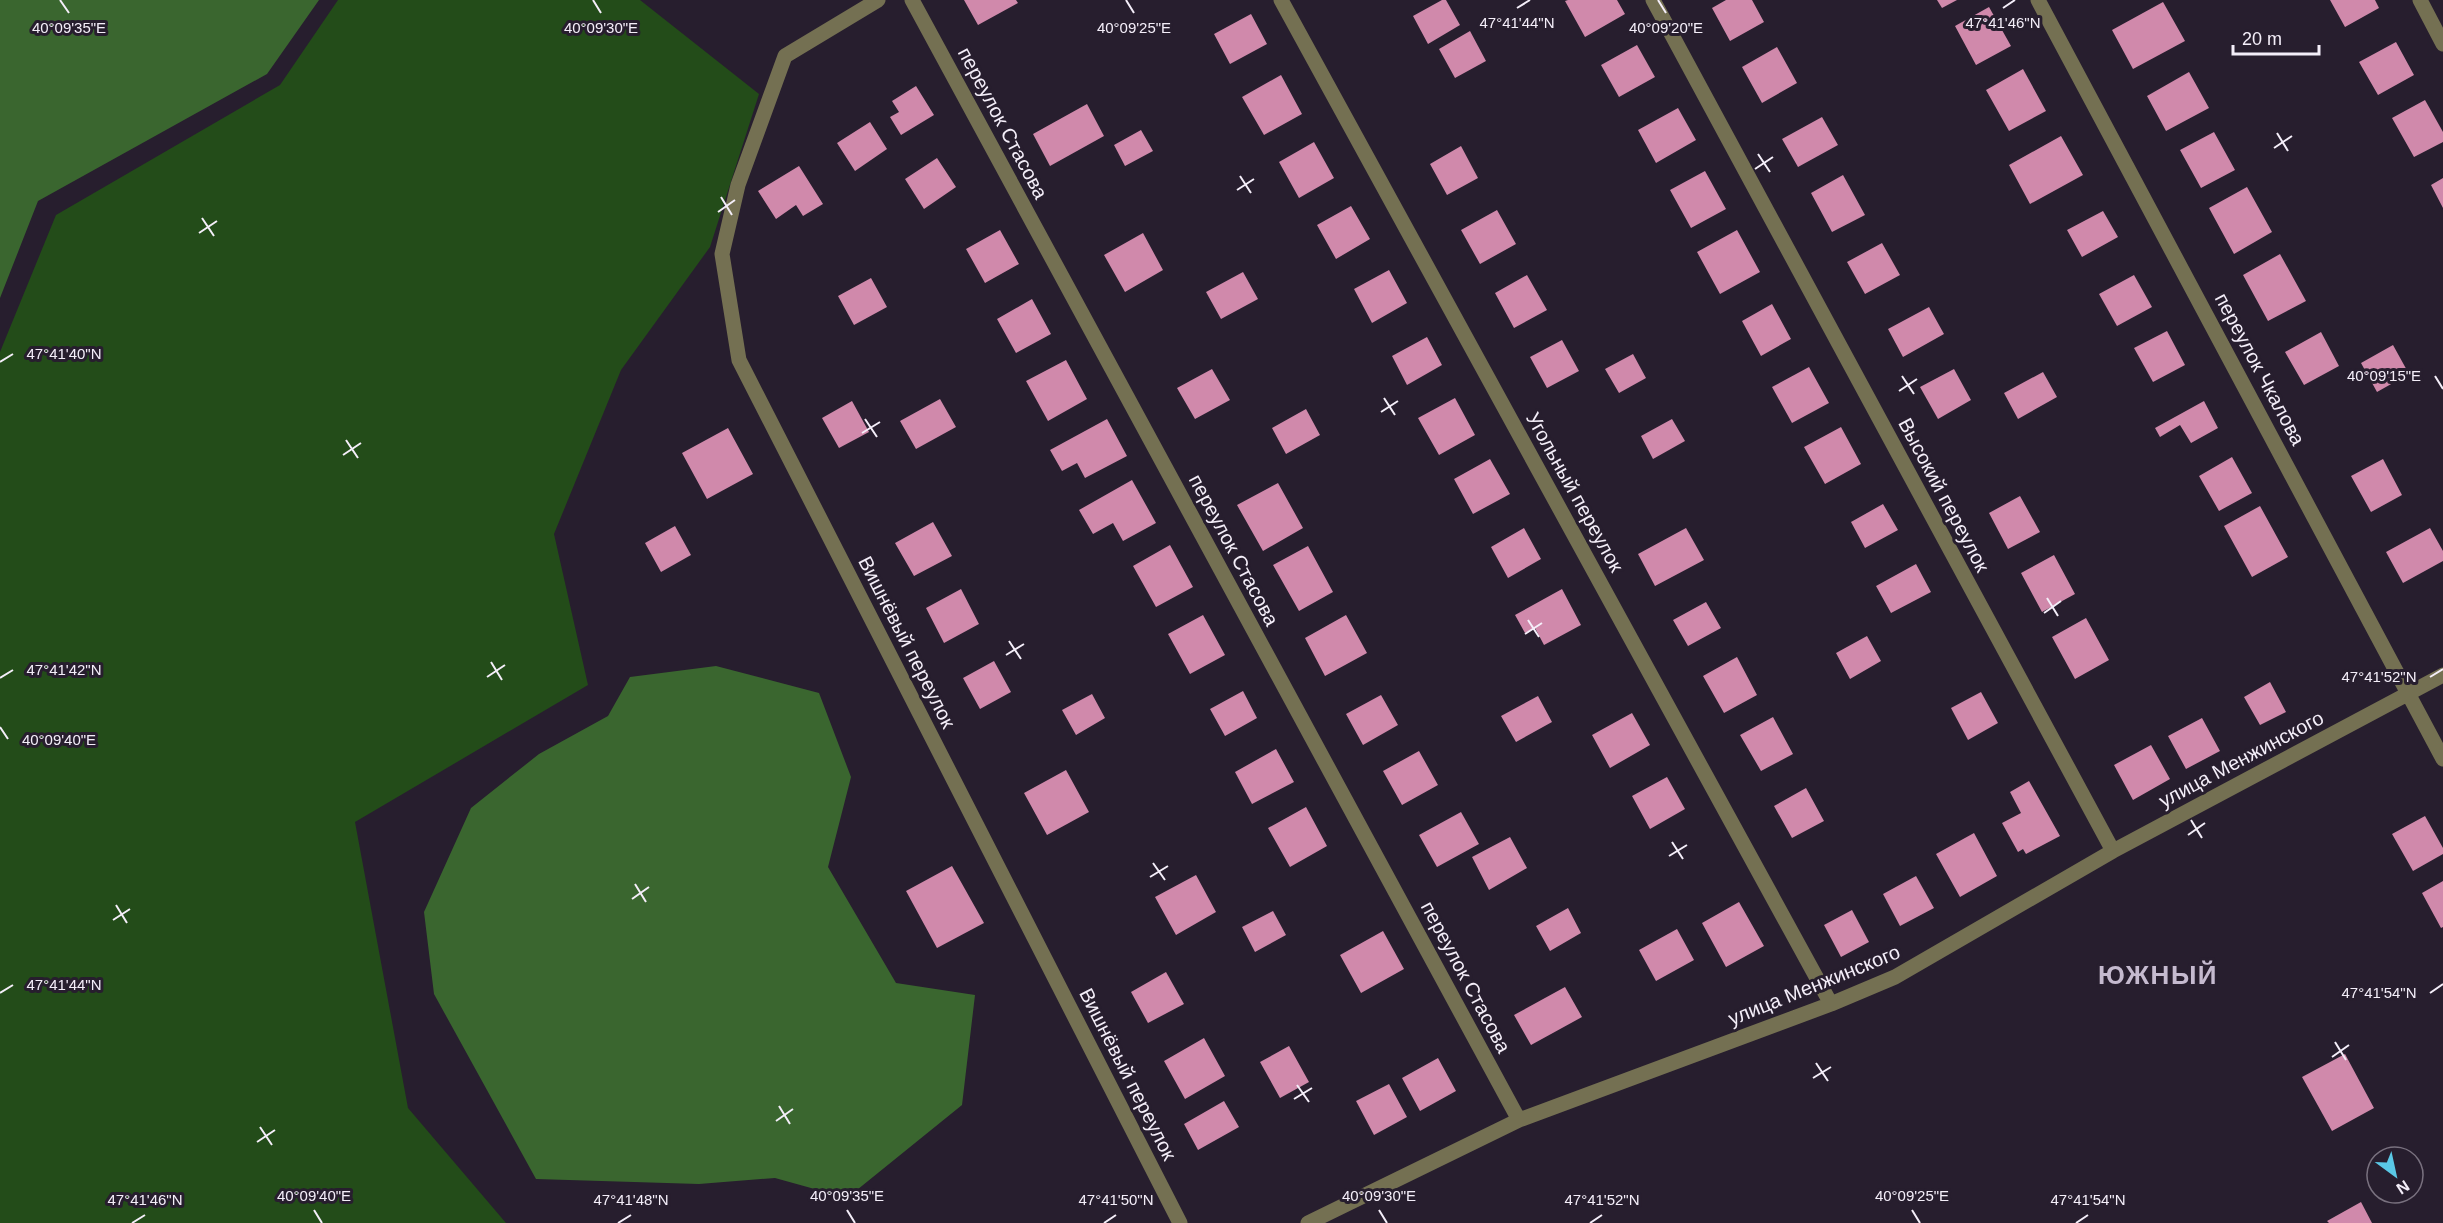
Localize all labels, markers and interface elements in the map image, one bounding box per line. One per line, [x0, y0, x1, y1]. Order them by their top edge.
text: 47°41'44"N [1479, 14, 1555, 31]
text: 47°41'46"N [1965, 14, 2041, 31]
scale bar [2233, 18, 2318, 56]
text: 40°09'35"E [32, 19, 106, 36]
text: 40°09'30"E [564, 19, 638, 36]
text: 40°09'25"E [1097, 19, 1171, 36]
text: 40°09'20"E [1629, 19, 1703, 36]
text: 20 m [2242, 29, 2282, 49]
street label: переулок Стасова [954, 44, 1053, 203]
street label: переулок Чкалова [2211, 289, 2310, 450]
text: 47°41'40"N [26, 345, 102, 362]
text: 40°09'15"E [2347, 367, 2421, 384]
street label: Угольный переулок [1522, 408, 1628, 576]
street label: Высокий переулок [1894, 414, 1994, 576]
street label: переулок Стасова [1185, 471, 1284, 630]
street label: Вишнёвый переулок [854, 552, 960, 732]
text: 47°41'42"N [26, 661, 102, 678]
text: 47°41'52"N [2341, 668, 2417, 685]
street label: улица Менжинского [2155, 706, 2327, 812]
text: 40°09'40"E [22, 731, 96, 748]
street label: переулок Стасова [1417, 898, 1516, 1057]
street label: улица Менжинского [1725, 940, 1903, 1030]
district label: ЮЖНЫЙ [2098, 960, 2218, 990]
text: 47°41'44"N [26, 976, 102, 993]
street label: Вишнёвый переулок [1075, 984, 1181, 1164]
text: 47°41'54"N [2341, 984, 2417, 1001]
north arrow [2365, 1145, 2425, 1205]
text: N [2393, 1177, 2412, 1197]
text: 40°09'40"E [277, 1187, 351, 1204]
text: 40°09'35"E [810, 1187, 884, 1204]
text: 40°09'30"E [1342, 1187, 1416, 1204]
text: 40°09'25"E [1875, 1187, 1949, 1204]
text: 47°41'46"N [107, 1191, 183, 1208]
text: 47°41'48"N [593, 1191, 669, 1208]
text: 47°41'50"N [1078, 1191, 1154, 1208]
text: 47°41'52"N [1564, 1191, 1640, 1208]
text: 47°41'54"N [2050, 1191, 2126, 1208]

